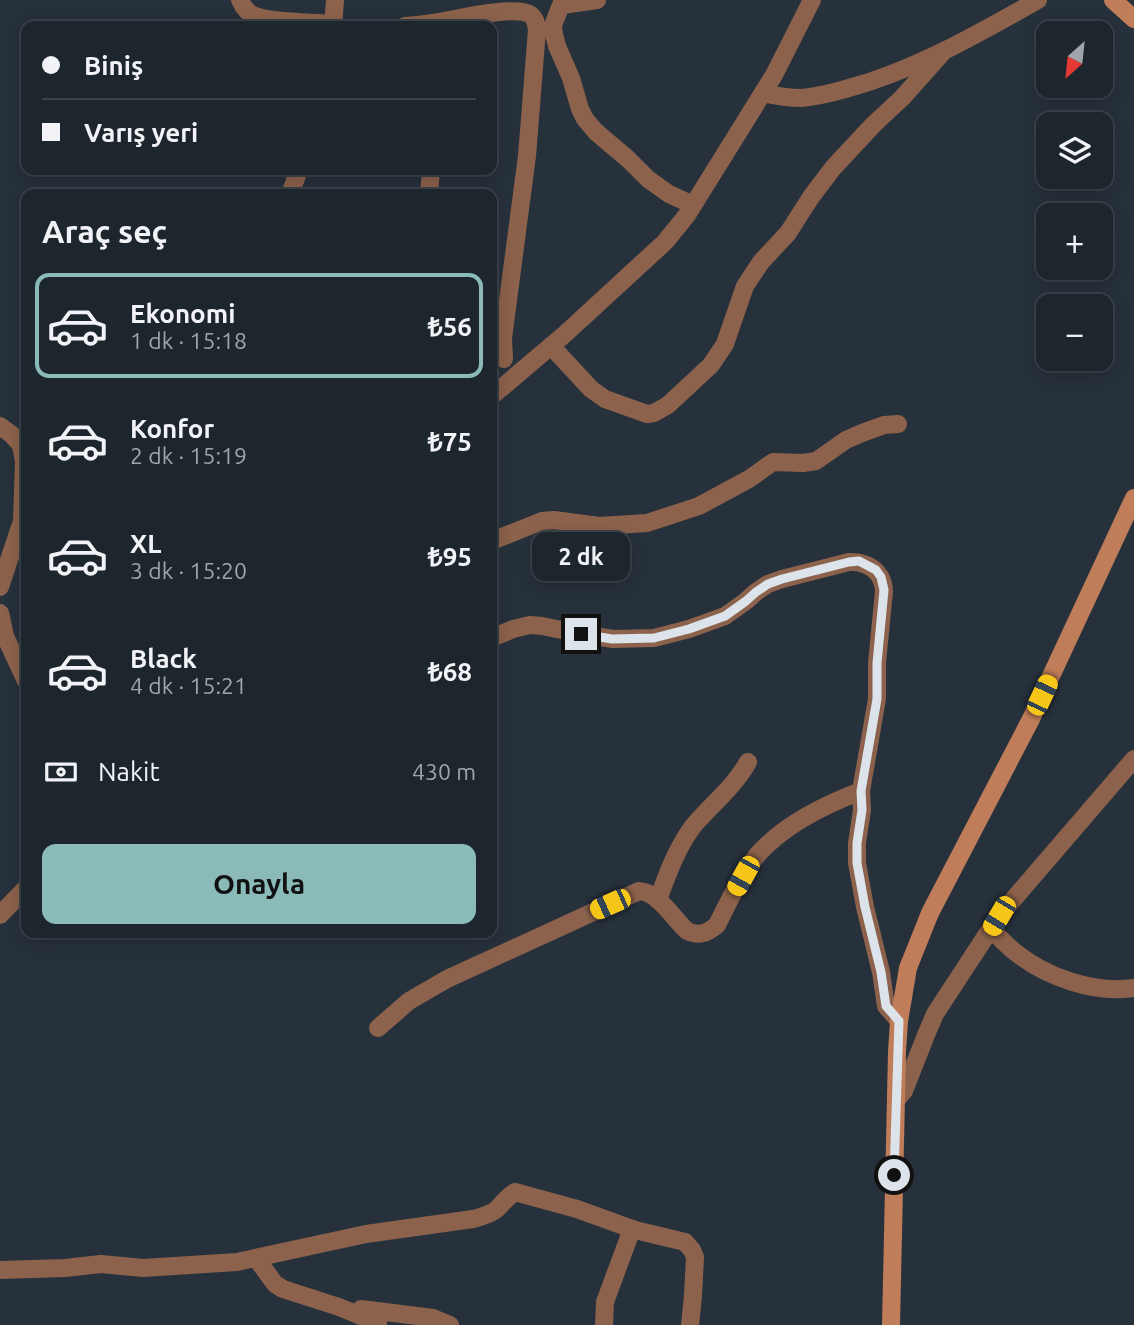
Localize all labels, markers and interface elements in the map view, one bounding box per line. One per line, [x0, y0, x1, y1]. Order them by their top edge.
north arrow [1036, 21, 1113, 98]
map controls [1036, 21, 1113, 371]
text: Biniş [84, 51, 143, 80]
button: layers [1036, 112, 1113, 189]
text: Varış yeri [84, 118, 198, 147]
button: + [1036, 203, 1113, 280]
text: Araç seç [42, 213, 167, 249]
icon: car [46, 294, 109, 357]
button: − [1036, 294, 1113, 371]
text: Ekonomi [130, 299, 235, 328]
text: ₺56 [428, 312, 472, 341]
text: 1 dk · 15:18 [130, 328, 247, 353]
icon: car [46, 409, 109, 472]
text: Konfor [130, 414, 214, 443]
text: ₺75 [428, 427, 472, 456]
text: 2 dk · 15:19 [130, 443, 247, 468]
icon: car [46, 524, 109, 587]
text: XL [130, 529, 161, 558]
callout: 2 dk [532, 532, 630, 582]
text: ₺95 [428, 542, 472, 571]
text: 2 dk [558, 544, 604, 569]
text: 3 dk · 15:20 [130, 558, 247, 583]
route end [565, 618, 597, 650]
icon: car [46, 639, 109, 702]
text: Black [130, 644, 197, 673]
text: ₺68 [428, 657, 472, 686]
car [1024, 672, 1061, 718]
text: 4 dk · 15:21 [130, 673, 247, 698]
icon: cash [42, 753, 80, 791]
text: Nakit [98, 757, 160, 786]
text: 430 m [412, 759, 476, 784]
button: Onayla [42, 844, 476, 924]
car [724, 853, 763, 899]
car [587, 886, 634, 922]
car [980, 893, 1019, 939]
route start [878, 1159, 910, 1191]

